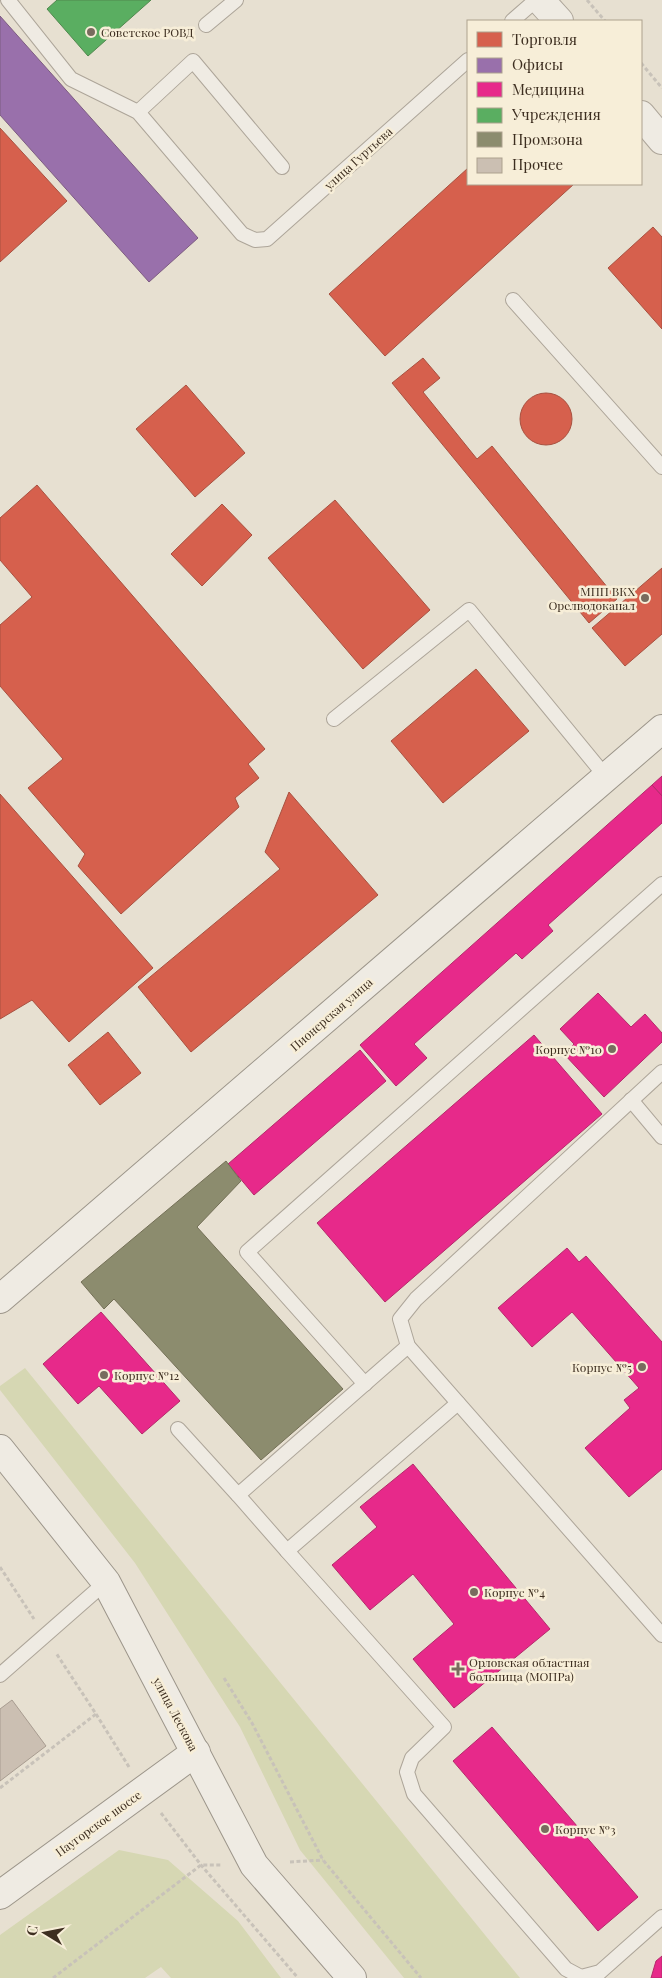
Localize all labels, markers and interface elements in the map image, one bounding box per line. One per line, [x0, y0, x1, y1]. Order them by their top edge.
legend [467, 20, 642, 185]
place label: Советское РОВД [101, 24, 194, 40]
marker: Советское РОВД [85, 26, 97, 38]
text: Торговля [512, 29, 577, 49]
text: Офисы [512, 54, 563, 74]
text: Медицина [512, 79, 585, 99]
text: Учреждения [511, 104, 601, 124]
street label: улица Гуртьева [320, 123, 395, 193]
text: Промзона [512, 129, 583, 149]
text: Прочее [512, 154, 563, 174]
place label: МПП ВКХ Орелводоканал [548, 583, 635, 613]
marker: МПП ВКХ Орелводоканал [639, 592, 651, 604]
street label: Пионерская улица [286, 974, 376, 1054]
place label: Корпус №10 [535, 1041, 602, 1057]
marker: Корпус №10 [606, 1043, 618, 1055]
place label: Корпус №5 [572, 1359, 632, 1375]
marker: Корпус №5 [636, 1361, 648, 1373]
place label: Корпус №12 [114, 1367, 180, 1383]
marker: Корпус №12 [98, 1369, 110, 1381]
place label: Корпус №4 [484, 1584, 545, 1600]
marker: Корпус №4 [468, 1586, 480, 1598]
place label: Орловская областная больница (МОПРа) [469, 1654, 590, 1684]
marker: Орловская областная больница (МОПРа) [451, 1662, 465, 1676]
street label: улица Лескова [149, 1674, 202, 1754]
street label: Наугорское шоссе [52, 1786, 144, 1860]
place label: Корпус №3 [555, 1821, 616, 1837]
marker: Корпус №3 [539, 1823, 551, 1835]
north arrow [20, 1908, 70, 1958]
text: С [21, 1924, 42, 1937]

